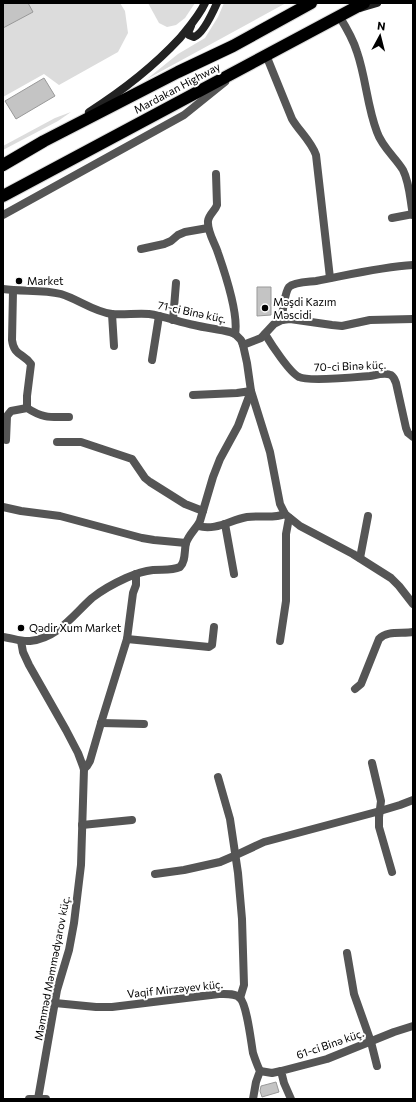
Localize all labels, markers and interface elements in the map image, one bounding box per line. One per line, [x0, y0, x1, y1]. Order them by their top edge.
north arrow [360, 16, 400, 56]
text: N [376, 19, 386, 33]
street label: Mardakan Highway [131, 59, 222, 116]
place label: Market [27, 274, 64, 287]
marker: Market [14, 276, 24, 286]
place label: Məşdi Kazım Məscidi [273, 295, 336, 321]
street label: 71-ci Binə küç. [157, 298, 228, 325]
marker: Məşdi Kazım Məscidi [260, 303, 270, 313]
street label: 70-ci Binə küç. [314, 358, 387, 373]
place label: Qədir Xum Market [29, 621, 122, 634]
marker: Qədir Xum Market [16, 623, 26, 633]
street label: Məmməd Məmmədyarov küç. [31, 894, 72, 1041]
street label: Vaqif Mirzəyev küç. [126, 977, 224, 1000]
street label: 61-ci Binə küç. [294, 1026, 366, 1061]

